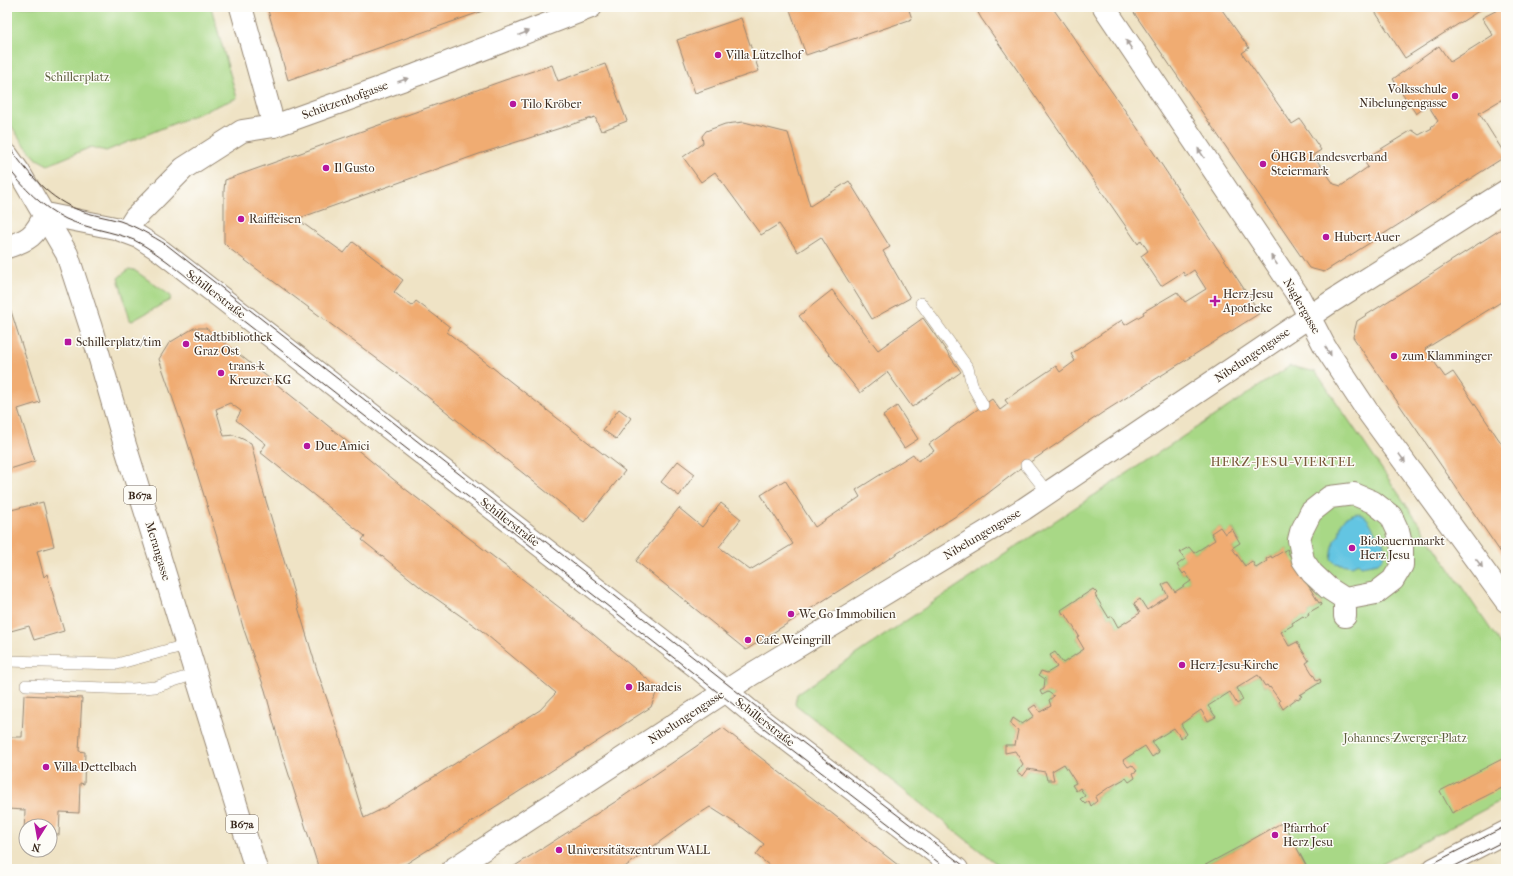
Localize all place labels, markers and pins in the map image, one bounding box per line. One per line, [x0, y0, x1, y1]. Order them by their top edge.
place label: Villa Lützelhof [725, 48, 805, 62]
marker: Villa Lützelhof [713, 50, 723, 60]
place label: Volksschule Nibelungengasse [1359, 82, 1447, 110]
marker: Volksschule Nibelungengasse [1450, 91, 1460, 101]
place label: Tilo Kröber [521, 97, 582, 111]
marker: Tilo Kröber [508, 99, 518, 109]
place label: ÖHGB Landesverband Steiermark [1271, 149, 1388, 178]
marker: ÖHGB Landesverband Steiermark [1258, 159, 1268, 169]
place label: Il Gusto [334, 161, 375, 175]
marker: Il Gusto [321, 163, 331, 173]
place label: Raiffeisen [249, 212, 301, 226]
marker: Raiffeisen [236, 214, 246, 224]
place label: Hubert Auer [1334, 230, 1401, 244]
marker: Hubert Auer [1321, 232, 1331, 242]
place label: Herz-Jesu Apotheke [1222, 287, 1273, 315]
marker: Herz-Jesu Apotheke [1210, 296, 1220, 306]
place label: Stadtbibliothek Graz Ost [194, 330, 273, 358]
place label: Schillerplatz/tim [76, 335, 161, 349]
marker: Schillerplatz/tim [63, 337, 73, 347]
marker: Stadtbibliothek Graz Ost [181, 339, 191, 349]
place label: zum Klamminger [1402, 349, 1493, 363]
marker: zum Klamminger [1389, 351, 1399, 361]
place label: trans-k Kreuzer KG [229, 359, 292, 387]
marker: trans-k Kreuzer KG [216, 368, 226, 378]
place label: Due Amici [315, 439, 370, 453]
marker: Due Amici [302, 441, 312, 451]
place label: Biobauernmarkt Herz Jesu [1360, 534, 1446, 562]
marker: Biobauernmarkt Herz Jesu [1347, 543, 1357, 553]
place label: We Go Immobilien [798, 607, 896, 621]
marker: We Go Immobilien [786, 609, 796, 619]
place label: Cafe Weingrill [756, 633, 832, 647]
marker: Cafe Weingrill [743, 635, 753, 645]
place label: Herz-Jesu-Kirche [1190, 658, 1279, 672]
marker: Herz-Jesu-Kirche [1177, 660, 1187, 670]
place label: Baradeis [637, 680, 682, 694]
marker: Baradeis [624, 682, 634, 692]
place label: Villa Dettelbach [53, 760, 137, 774]
marker: Villa Dettelbach [41, 762, 51, 772]
place label: Pfarrhof Herz Jesu [1283, 821, 1333, 849]
marker: Pfarrhof Herz Jesu [1270, 830, 1280, 840]
place label: Universitätszentrum WALL [567, 843, 711, 857]
marker: Universitätszentrum WALL [554, 845, 564, 855]

